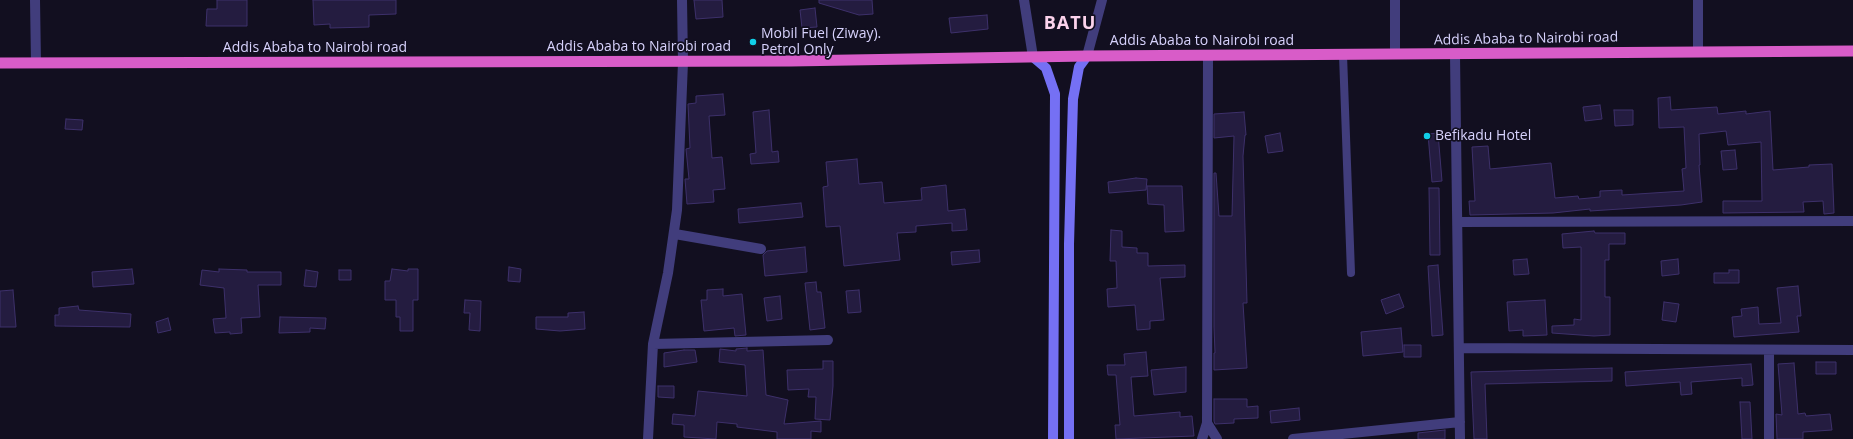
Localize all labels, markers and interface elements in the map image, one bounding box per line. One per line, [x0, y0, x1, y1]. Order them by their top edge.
district label: BATU [1044, 13, 1096, 35]
place label: Mobil Fuel (Ziway). Petrol Only [761, 26, 881, 58]
street label: Addis Ababa to Nairobi road [1434, 29, 1618, 49]
street label: Addis Ababa to Nairobi road [1110, 33, 1294, 49]
marker: Mobil Fuel (Ziway). Petrol Only [748, 37, 758, 47]
street label: Addis Ababa to Nairobi road [547, 39, 731, 55]
street label: Addis Ababa to Nairobi road [223, 40, 407, 56]
place label: Befikadu Hotel [1435, 128, 1531, 144]
marker: Befikadu Hotel [1422, 131, 1432, 141]

